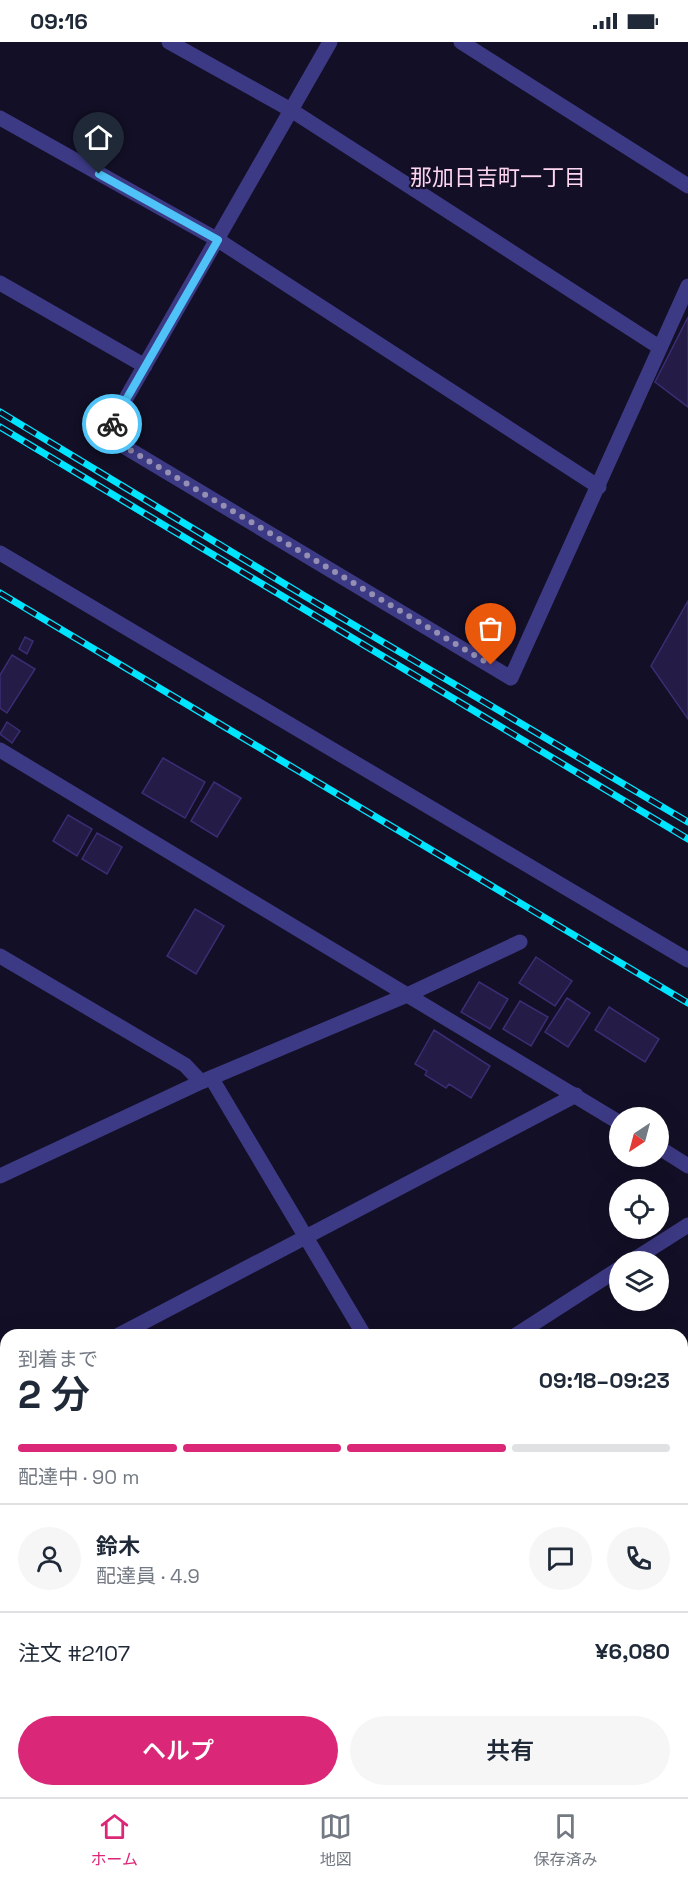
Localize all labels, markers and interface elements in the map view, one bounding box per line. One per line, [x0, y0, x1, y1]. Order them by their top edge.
text: 09:16 [30, 7, 88, 35]
pin [73, 112, 124, 174]
icon: home [82, 121, 115, 154]
district label: 那加日吉町一丁目 [410, 163, 586, 191]
courier [82, 394, 142, 454]
icon: bike [96, 408, 129, 441]
pin [465, 603, 516, 665]
icon: bag [474, 612, 507, 645]
north arrow [609, 1107, 669, 1167]
map controls [609, 1107, 669, 1311]
button: locate [609, 1179, 669, 1239]
button: layers [609, 1251, 669, 1311]
text: 到着まで [18, 1346, 98, 1372]
text: 09:18–09:23 [539, 1366, 670, 1394]
text: 2 分 [18, 1370, 90, 1419]
text: 配達中 · 90 m [18, 1464, 139, 1490]
button: person [18, 1527, 81, 1590]
button: chat [529, 1527, 592, 1590]
button: phone [607, 1527, 670, 1590]
text: 鈴木 [96, 1532, 140, 1560]
text: 配達員 · 4.9 [96, 1563, 200, 1589]
text: ¥6,080 [595, 1637, 670, 1665]
text: 注文 #2107 [18, 1639, 130, 1667]
button: ヘルプ [18, 1716, 338, 1785]
button: 共有 [350, 1716, 670, 1785]
tab: ホーム [91, 1810, 138, 1870]
tab: 地図 [319, 1810, 352, 1870]
tab: 保存済み [533, 1810, 597, 1870]

